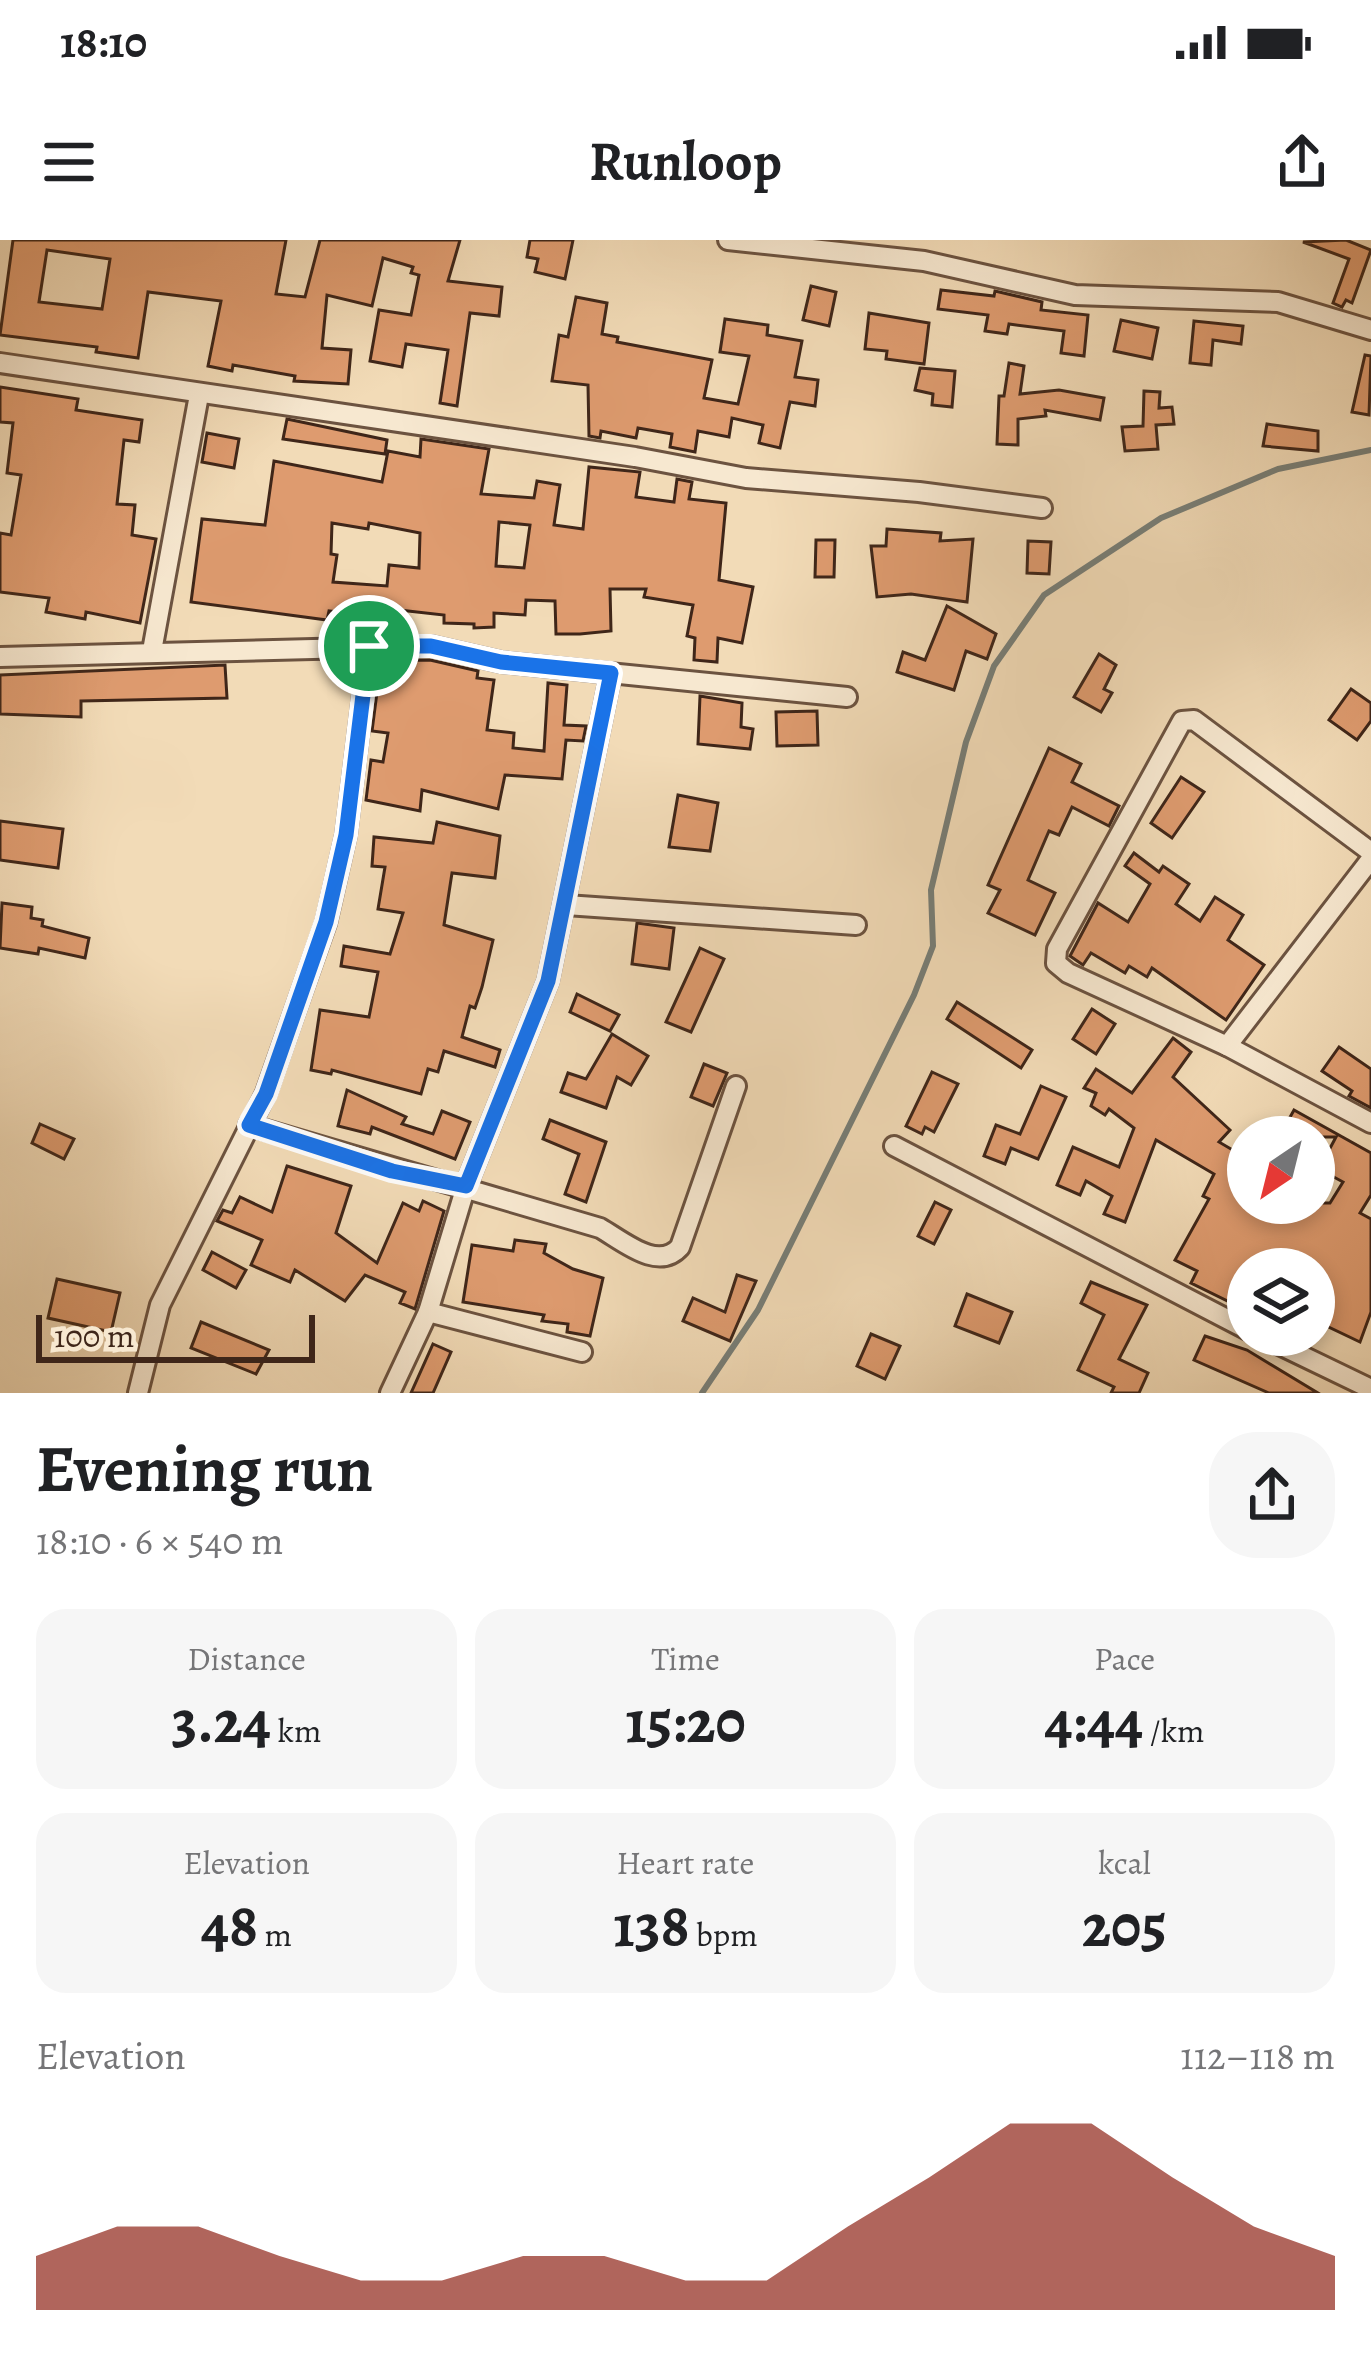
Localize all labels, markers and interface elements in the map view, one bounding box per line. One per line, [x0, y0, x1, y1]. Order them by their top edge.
text: 18:10 [60, 11, 147, 73]
text: Runloop [589, 125, 782, 199]
icon: menu [36, 129, 102, 195]
icon: share [1269, 129, 1335, 195]
pin [318, 595, 420, 697]
icon: arrive [336, 613, 402, 679]
north arrow [1227, 1116, 1335, 1224]
map controls [1227, 1116, 1335, 1356]
button: layers [1227, 1248, 1335, 1356]
scale bar [36, 1309, 315, 1362]
text: 100 m [54, 1313, 134, 1358]
text: Evening run [36, 1424, 373, 1514]
button: share [1209, 1432, 1335, 1558]
text: 18:10 · 6 × 540 m [36, 1514, 283, 1567]
text: Distance [187, 1636, 306, 1681]
text: Time [651, 1636, 720, 1681]
text: Pace [1094, 1636, 1155, 1681]
text: 3.24 [172, 1681, 271, 1763]
text: 15:20 [625, 1681, 746, 1763]
text: 4:44 [1044, 1681, 1143, 1763]
text: km [271, 1708, 321, 1753]
text: /km [1143, 1708, 1205, 1753]
text: Elevation [183, 1840, 310, 1885]
text: Heart rate [617, 1840, 754, 1885]
text: kcal [1098, 1840, 1151, 1885]
text: 48 [201, 1885, 258, 1967]
text: 138 [613, 1885, 689, 1967]
text: 205 [1082, 1885, 1167, 1967]
text: m [258, 1912, 292, 1957]
text: bpm [689, 1912, 758, 1957]
text: Elevation [36, 2029, 186, 2082]
text: 112–118 m [1180, 2029, 1335, 2082]

